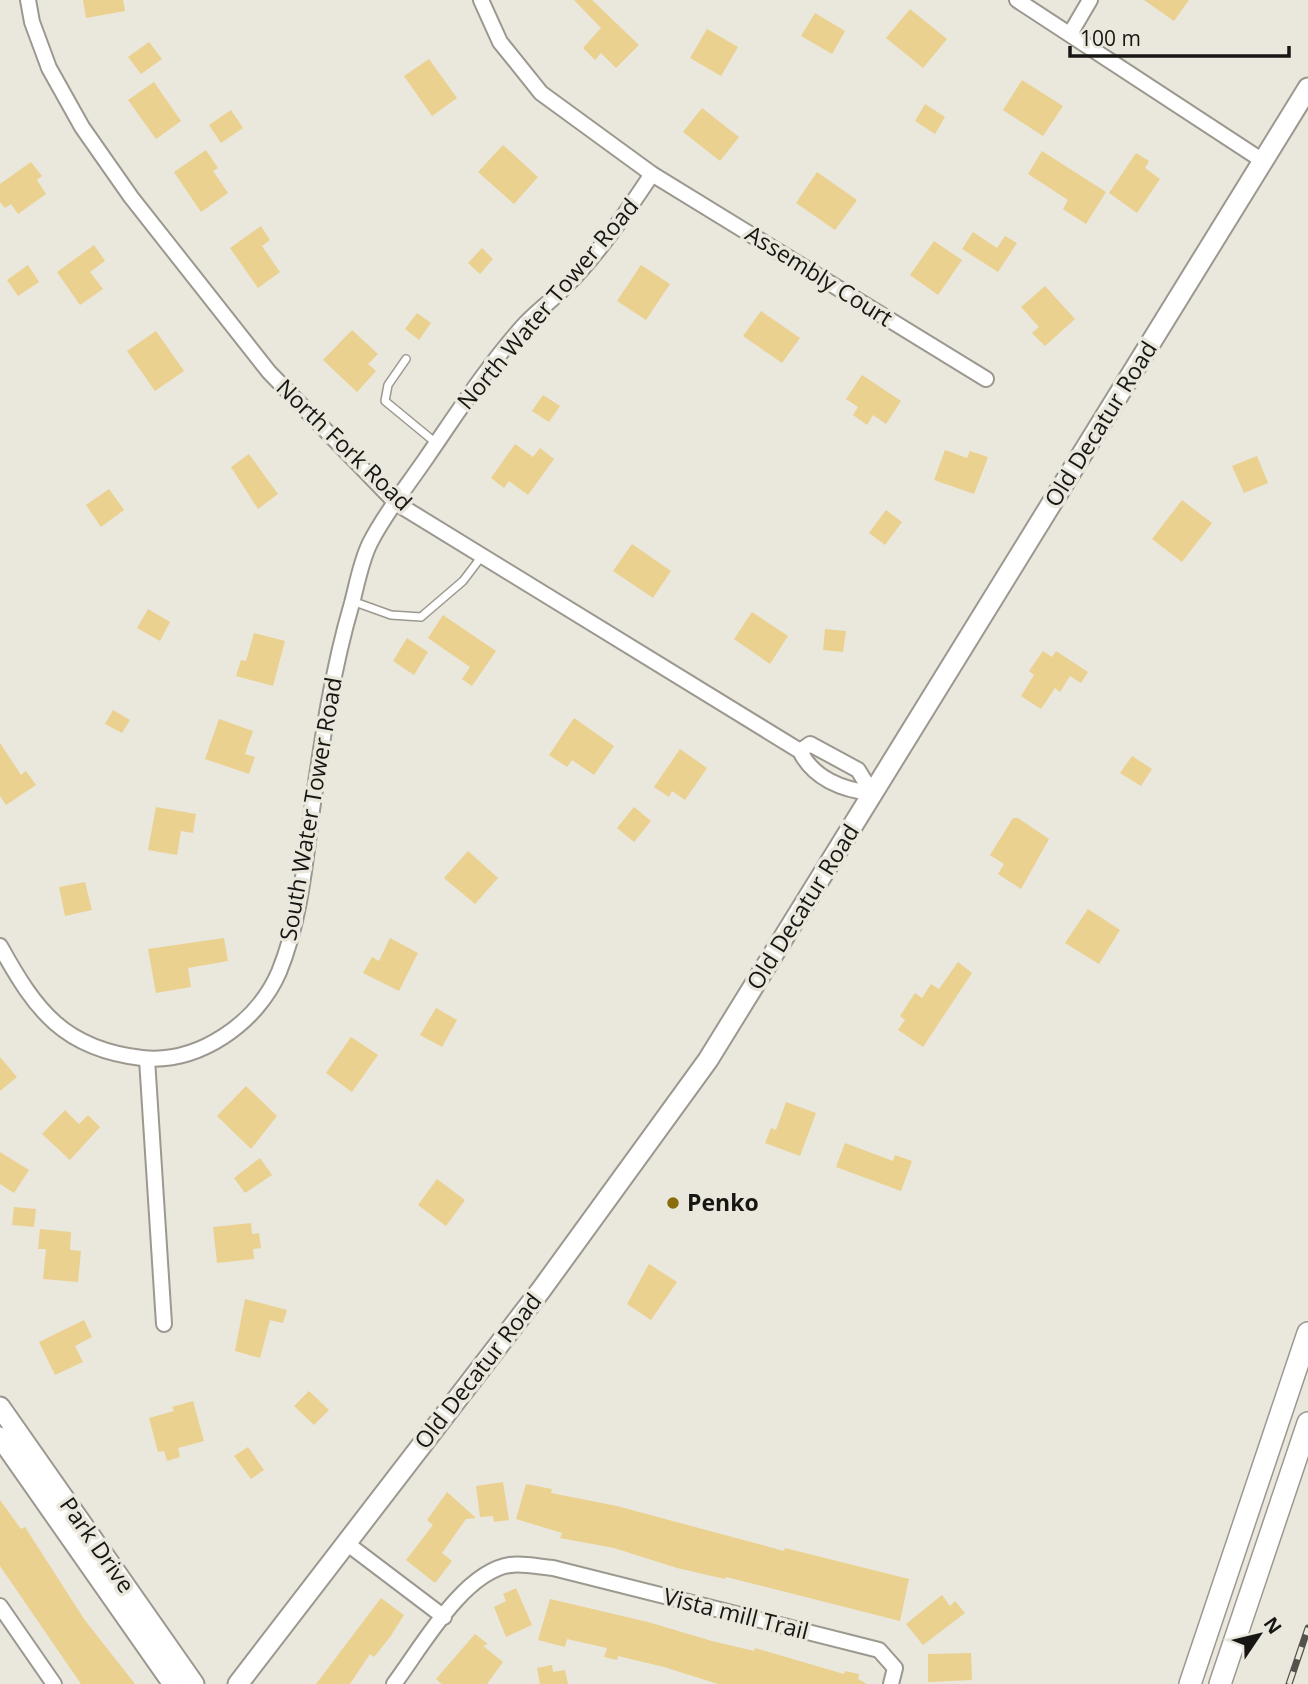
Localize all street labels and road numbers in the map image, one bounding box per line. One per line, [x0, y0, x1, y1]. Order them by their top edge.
street label: North Water Tower Road [449, 191, 645, 416]
street label: Assembly Court [740, 217, 899, 333]
street label: Old Decatur Road [1036, 335, 1164, 512]
street label: North Fork Road [270, 371, 419, 517]
street label: South Water Tower Road [271, 675, 349, 943]
street label: Old Decatur Road [738, 818, 866, 995]
street label: Old Decatur Road [406, 1286, 548, 1455]
street label: Park Drive [53, 1490, 143, 1599]
street label: Vista mill Trail [660, 1580, 812, 1647]

